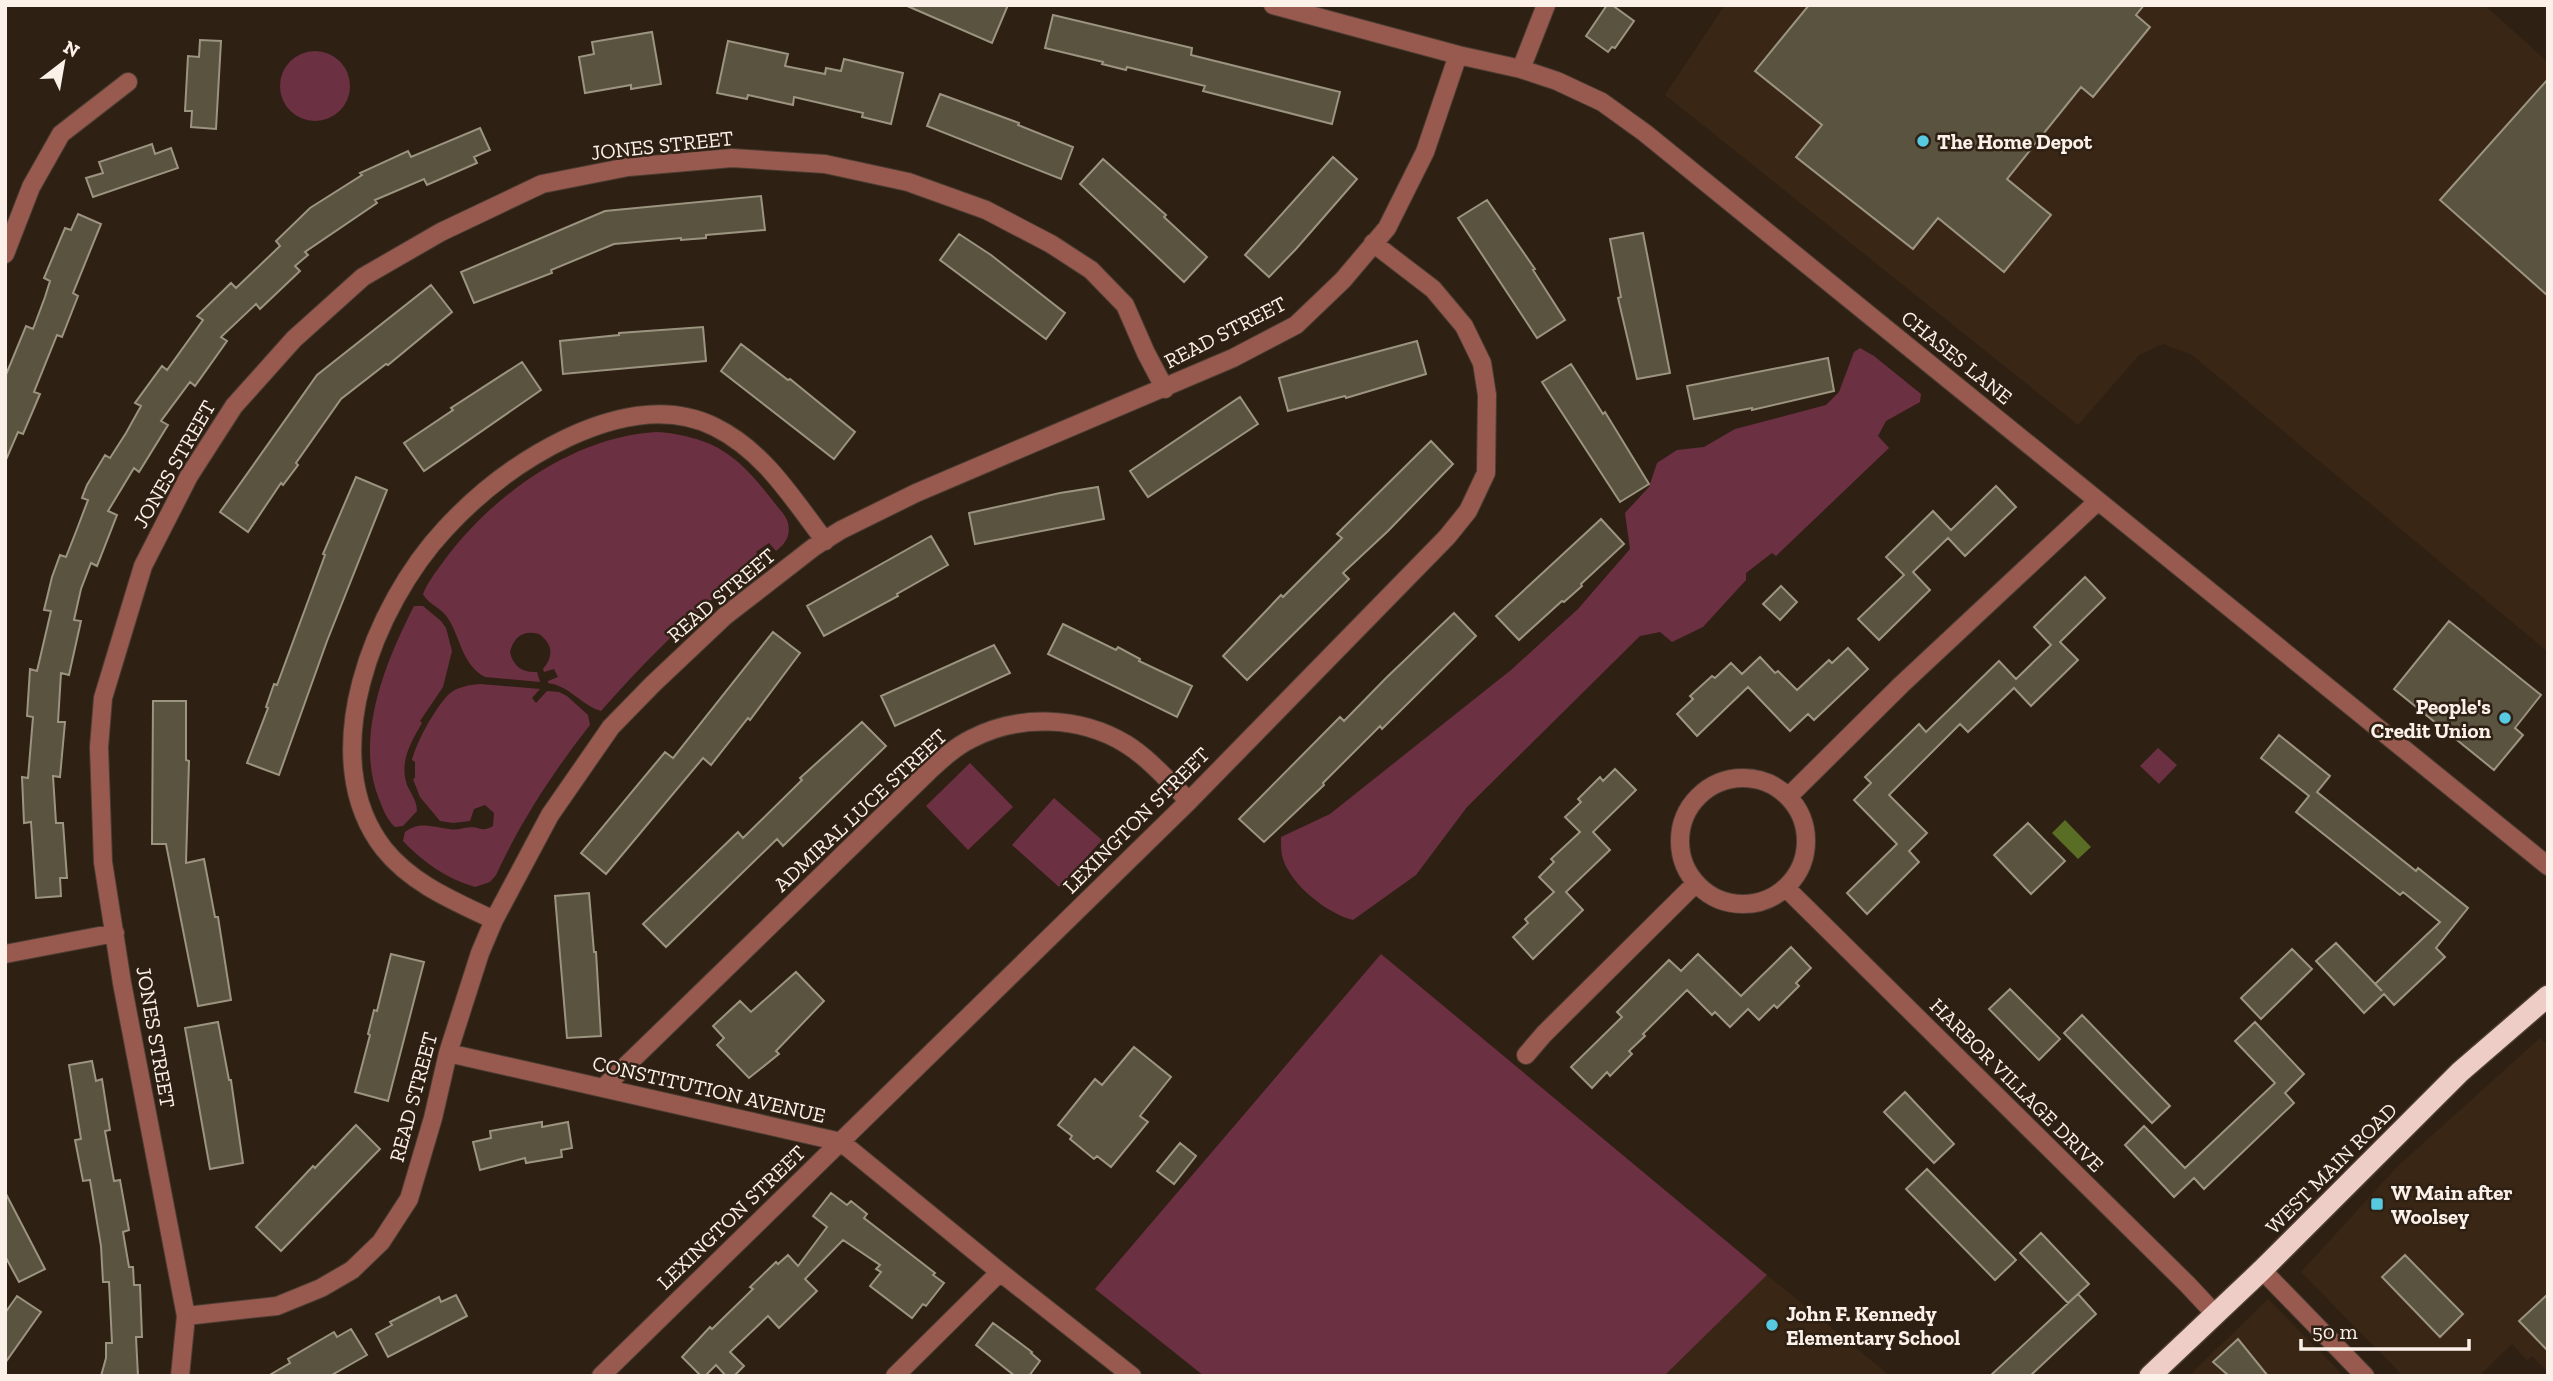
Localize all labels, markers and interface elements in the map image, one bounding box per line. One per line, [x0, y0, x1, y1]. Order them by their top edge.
north arrow [28, 28, 98, 98]
text: N [59, 35, 84, 62]
street label: JONES STREET [590, 125, 734, 165]
place label: The Home Depot [1937, 129, 2093, 154]
marker: The Home Depot [1915, 133, 1931, 149]
street label: READ STREET [1160, 291, 1290, 373]
street label: CHASES LANE [1897, 305, 2017, 409]
street label: JONES STREET [127, 396, 221, 532]
street label: READ STREET [662, 543, 780, 647]
place label: People's Credit Union [2371, 694, 2492, 743]
marker: People's Credit Union [2497, 710, 2513, 726]
street label: ADMIRAL LUCE STREET [768, 723, 952, 897]
street label: LEXINGTON STREET [1058, 742, 1214, 898]
street label: JONES STREET [131, 964, 181, 1110]
street label: HARBOR VILLAGE DRIVE [1925, 993, 2109, 1177]
street label: READ STREET [384, 1029, 442, 1165]
street label: CONSTITUTION AVENUE [590, 1050, 828, 1128]
street label: WEST MAIN ROAD [2260, 1097, 2402, 1239]
street label: LEXINGTON STREET [652, 1140, 810, 1294]
place label: W Main after Woolsey [2391, 1180, 2513, 1229]
marker: W Main after Woolsey [2369, 1196, 2385, 1212]
place label: John F. Kennedy Elementary School [1786, 1301, 1960, 1350]
scale bar [2301, 1308, 2469, 1352]
marker: John F. Kennedy Elementary School [1764, 1317, 1780, 1333]
text: 50 m [2312, 1319, 2358, 1344]

